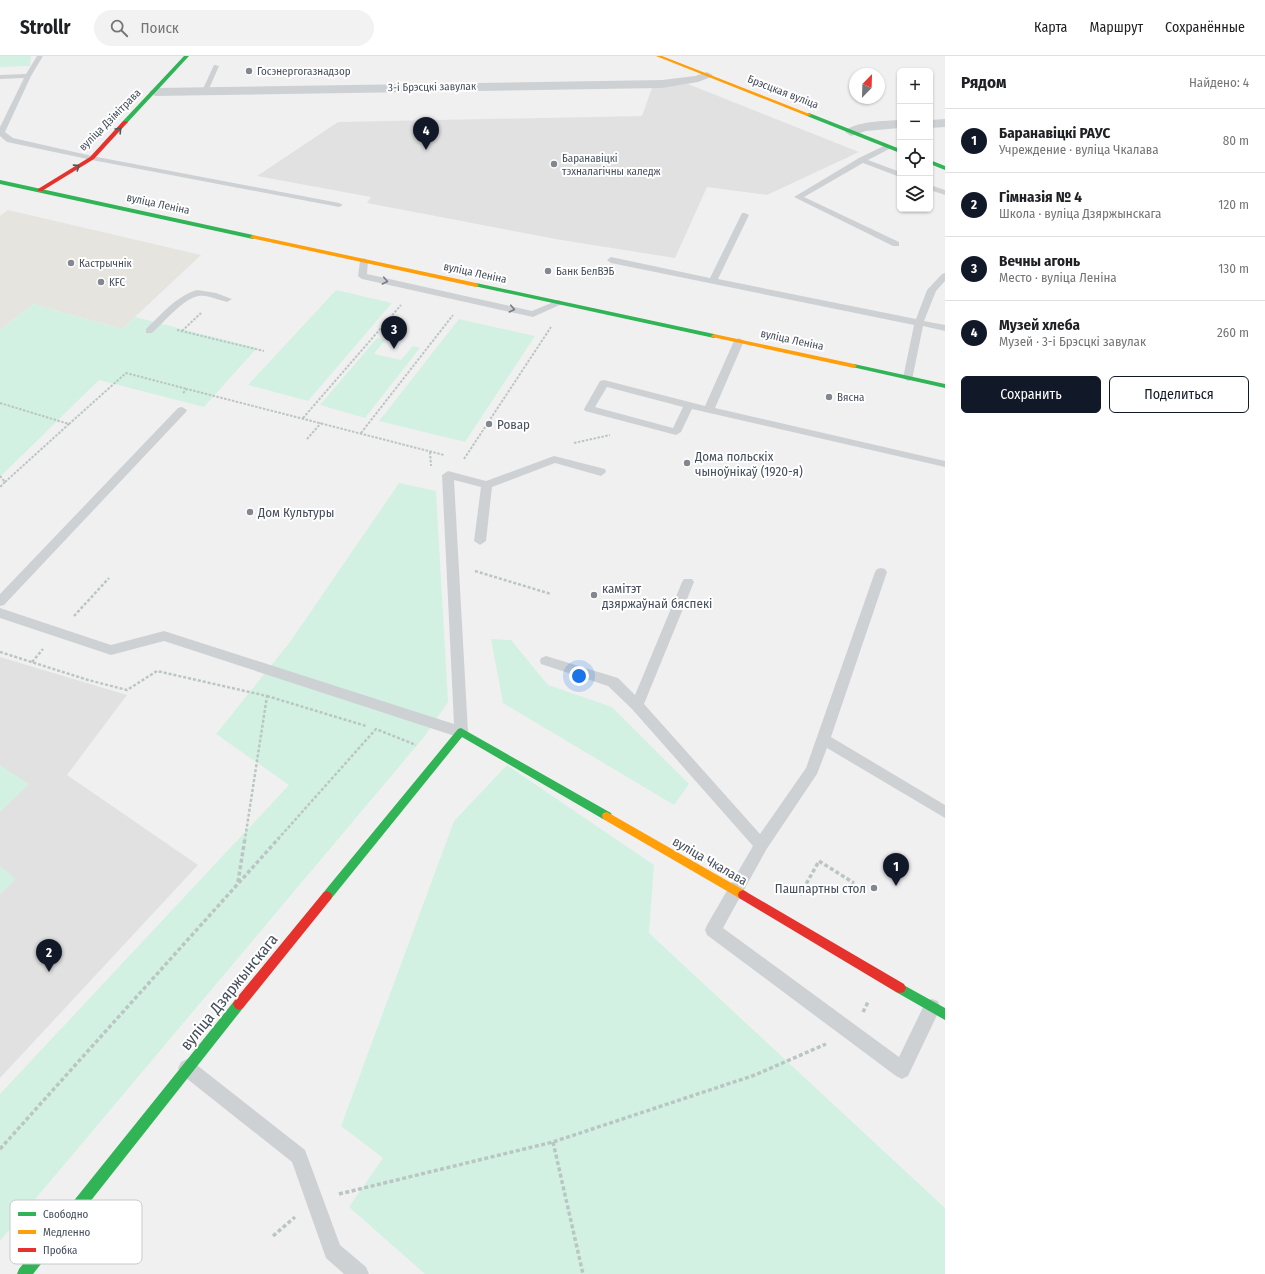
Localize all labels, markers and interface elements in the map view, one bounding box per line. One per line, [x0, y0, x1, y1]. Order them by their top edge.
search box [94, 10, 374, 46]
text: Strollr [20, 16, 70, 39]
icon: search [108, 17, 130, 39]
text: Поиск [140, 19, 179, 37]
text: Карта [1034, 19, 1067, 36]
text: Маршрут [1089, 19, 1143, 36]
text: Сохранённые [1165, 19, 1245, 36]
place label: Госэнергогазнадзор [257, 65, 351, 78]
marker: Госэнергогазнадзор [244, 66, 254, 76]
north arrow [849, 68, 885, 104]
map controls [897, 68, 933, 212]
button: + [897, 68, 933, 104]
text: Рядом [961, 72, 1006, 93]
street label: Брэсцкая вуліца [746, 73, 820, 111]
text: Найдено: 4 [1189, 75, 1249, 90]
street label: 3-і Брэсцкі завулак [388, 80, 477, 94]
street label: вуліца Дзімітрава [76, 86, 144, 154]
button: − [897, 104, 933, 140]
pin: 4 [413, 117, 439, 150]
text: Баранавіцкі РАУС [999, 124, 1110, 142]
one-way arrow [114, 127, 121, 135]
text: 1 [971, 133, 977, 148]
text: 80 m [1223, 133, 1249, 148]
button: locate [897, 140, 933, 176]
text: Учреждение · вуліца Чкалава [999, 142, 1159, 157]
place label: Баранавіцкі тэхналагічны каледж [562, 152, 660, 178]
marker: Баранавіцкі тэхналагічны каледж [549, 159, 559, 169]
one-way arrow [73, 165, 80, 172]
button: layers [897, 176, 933, 212]
text: Гімназія № 4 [999, 188, 1082, 206]
street label: вуліца Леніна [125, 191, 191, 217]
text: 2 [971, 197, 977, 212]
text: 120 m [1218, 197, 1249, 212]
text: Школа · вуліца Дзяржынскага [999, 206, 1161, 221]
text: Вечны агонь [999, 252, 1080, 270]
place label: Кастрычнік [79, 257, 133, 270]
marker: Кастрычнік [66, 258, 76, 268]
street label: вуліца Леніна [442, 260, 508, 286]
text: 3 [971, 261, 977, 276]
text: 130 m [1218, 261, 1249, 276]
place label: Банк БелВЭБ [556, 265, 615, 278]
marker: Банк БелВЭБ [543, 266, 553, 276]
text: Место · вуліца Леніна [999, 270, 1117, 285]
place label: KFC [109, 276, 125, 289]
marker: KFC [96, 277, 106, 287]
one-way arrow [381, 277, 388, 285]
one-way arrow [508, 305, 515, 313]
pin: 3 [381, 316, 407, 349]
text: Музей хлеба [999, 316, 1080, 334]
text: 4 [971, 325, 977, 340]
text: 260 m [1217, 325, 1249, 340]
street label: вуліца Леніна [759, 327, 825, 353]
text: Музей · 3-і Брэсцкі завулак [999, 334, 1146, 349]
button: Сохранить [961, 376, 1101, 413]
button: Поделиться [1109, 376, 1249, 413]
place label: Вясна [837, 391, 864, 404]
marker: Вясна [824, 392, 834, 402]
place label: Ровар [497, 417, 530, 432]
marker: Ровар [484, 419, 494, 429]
place label: Дома польскіх чыноўнікаў (1920-я) [694, 449, 803, 479]
marker: Дома польскіх чыноўнікаў (1920-я) [682, 458, 692, 468]
place label: Дом Культуры [257, 505, 334, 520]
marker: Дом Культуры [245, 507, 255, 517]
place label: камітэт дзяржаўнай бяспекі [602, 581, 712, 611]
marker: камітэт дзяржаўнай бяспекі [589, 590, 599, 600]
your location [569, 666, 589, 686]
street label: вуліца Чкалава [670, 834, 750, 888]
pin: 1 [883, 853, 909, 886]
place label: Пашпартны стол [775, 881, 866, 896]
marker: Пашпартны стол [869, 883, 879, 893]
street label: вуліца Дзяржынскага [176, 930, 282, 1054]
pin: 2 [36, 939, 62, 972]
legend [10, 1200, 142, 1264]
text: Свободно [43, 1208, 88, 1221]
text: Медленно [43, 1226, 91, 1239]
text: Пробка [43, 1244, 77, 1257]

